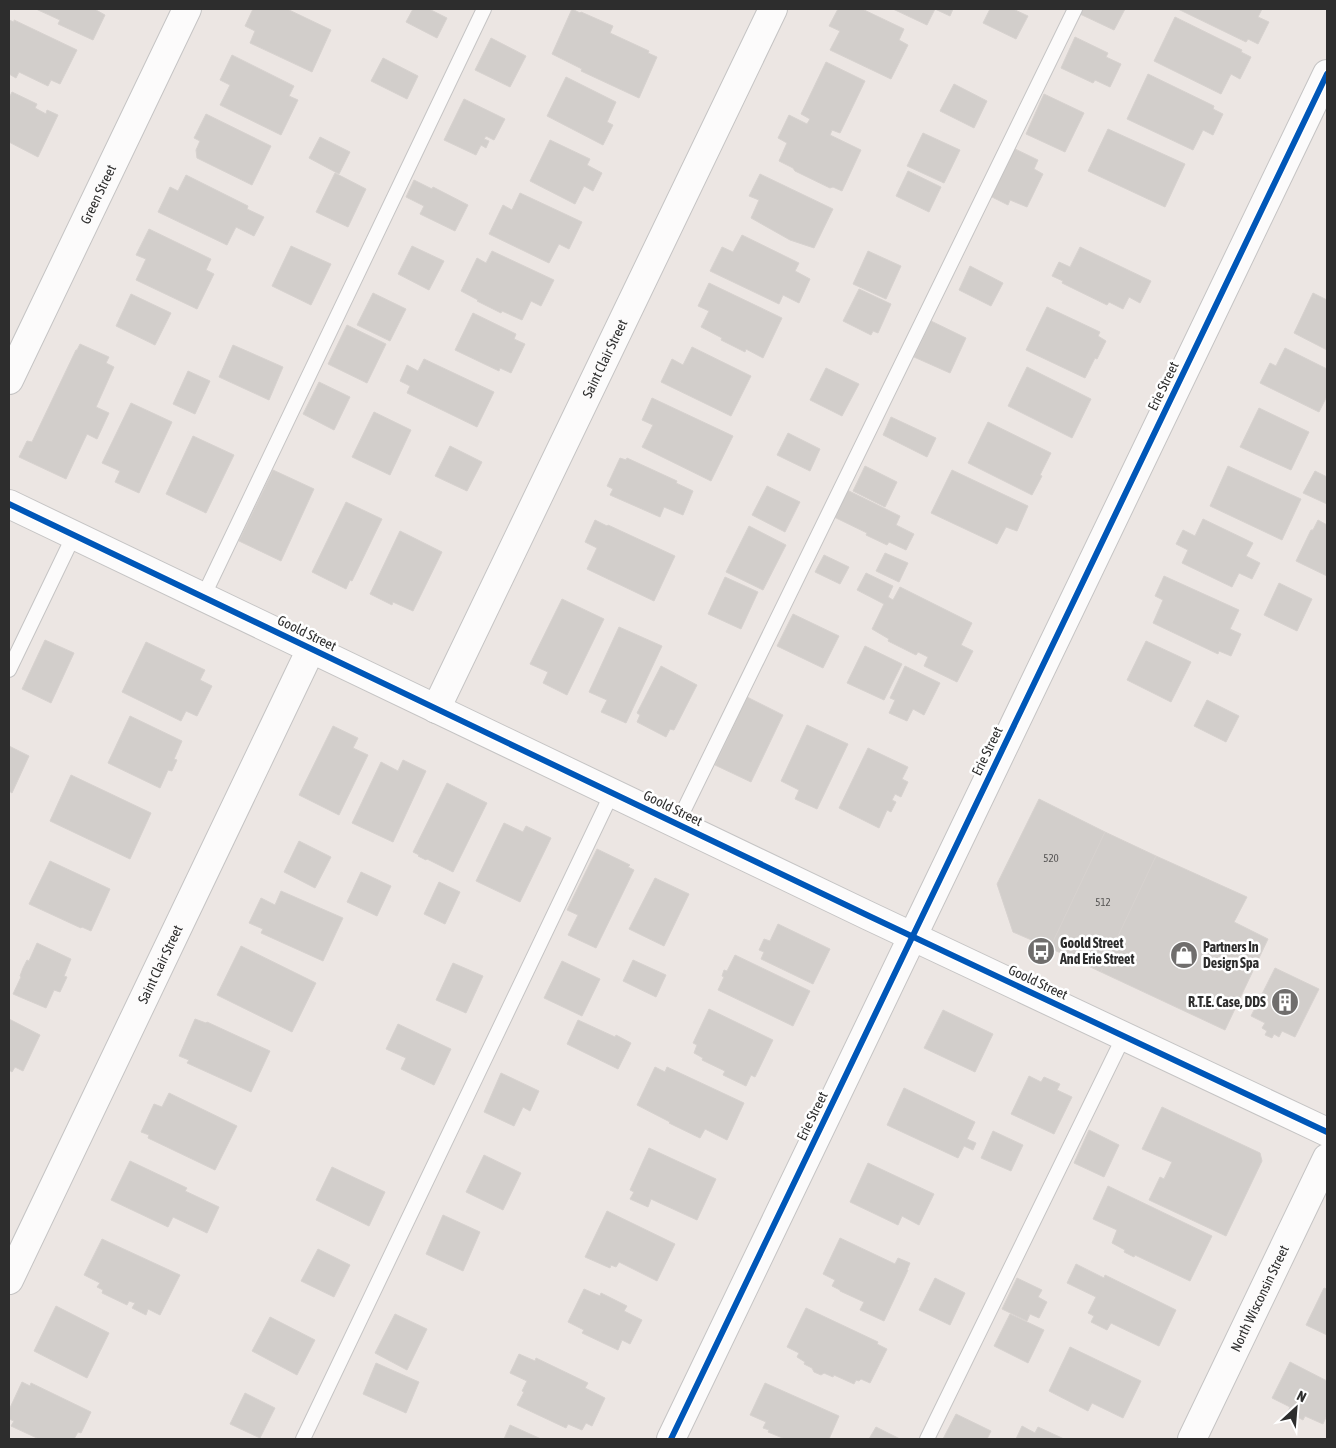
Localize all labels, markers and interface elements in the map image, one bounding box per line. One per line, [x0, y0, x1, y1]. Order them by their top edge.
street label: Green Street [77, 162, 119, 226]
street label: Saint Clair Street [579, 317, 630, 400]
street label: Erie Street [1144, 359, 1182, 413]
street label: Goold Street [275, 612, 339, 654]
street label: Erie Street [968, 724, 1006, 778]
street label: Goold Street [641, 787, 705, 829]
house number: 520 [1043, 852, 1059, 864]
house number: 512 [1095, 896, 1111, 908]
street label: Saint Clair Street [135, 922, 186, 1006]
place label: Goold Street And Erie Street [1059, 935, 1135, 967]
bus stop icon: Goold Street And Erie Street [1026, 936, 1056, 966]
place label: Partners In Design Spa [1203, 939, 1260, 971]
shop icon: Partners In Design Spa [1169, 940, 1199, 970]
street label: Goold Street [1006, 961, 1070, 1003]
building icon: R.T.E. Case, DDS [1270, 987, 1300, 1017]
place label: R.T.E. Case, DDS [1188, 994, 1266, 1010]
street label: Erie Street [793, 1089, 831, 1143]
street label: North Wisconsin Street [1227, 1243, 1292, 1354]
north arrow [1271, 1383, 1321, 1433]
text: N [1294, 1387, 1309, 1405]

